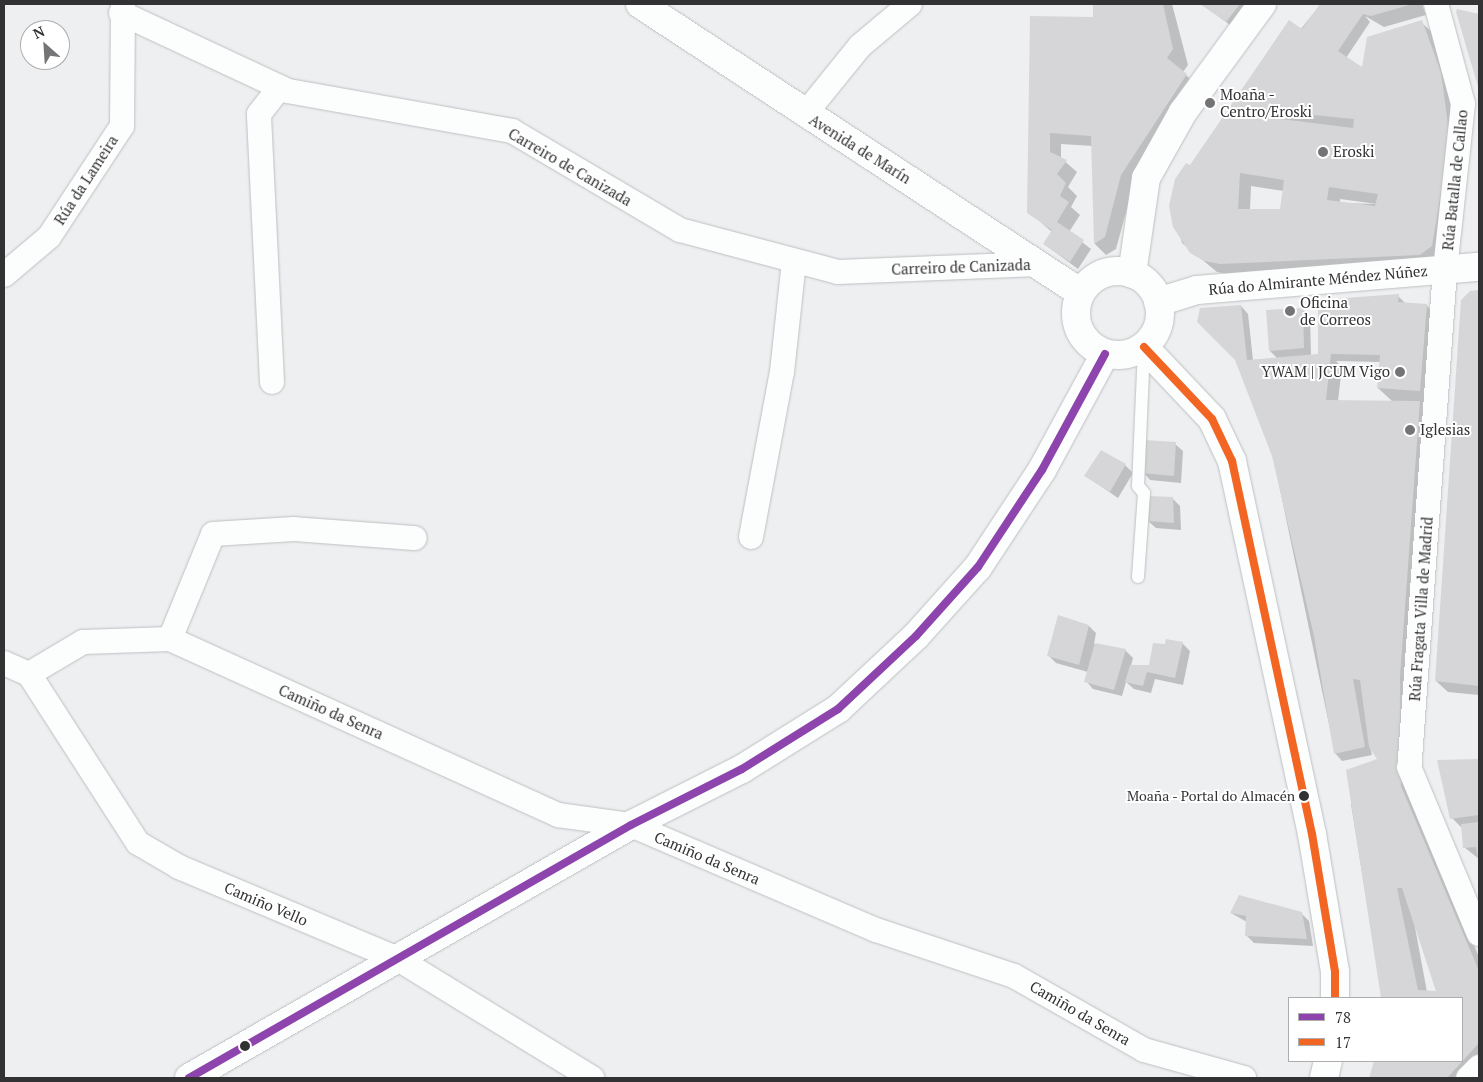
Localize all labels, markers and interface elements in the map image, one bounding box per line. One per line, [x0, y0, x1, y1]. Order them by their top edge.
north arrow [20, 20, 70, 70]
text: N [30, 21, 48, 43]
place label: Moaña - Centro/Eroski [1220, 85, 1312, 120]
marker: Moaña - Centro/Eroski [1204, 97, 1216, 109]
street label: Rúa Batalla de Callao [1439, 109, 1471, 251]
street label: Avenida de Marín [806, 111, 914, 187]
street label: Carreiro de Canizada [505, 124, 635, 210]
street label: Rúa da Lameira [50, 132, 122, 228]
place label: Eroski [1333, 143, 1375, 161]
marker: Eroski [1317, 146, 1329, 158]
street label: Carreiro de Canizada [891, 256, 1031, 278]
street label: Rúa do Almirante Méndez Núñez [1208, 261, 1428, 299]
place label: Oficina de Correos [1300, 293, 1371, 328]
marker: Oficina de Correos [1284, 305, 1296, 317]
place label: YWAM | JCUM Vigo [1261, 363, 1390, 381]
marker: YWAM | JCUM Vigo [1394, 366, 1406, 378]
place label: Iglesias [1420, 421, 1470, 439]
marker: Iglesias [1404, 424, 1416, 436]
street label: Rúa Fragata Villa de Madrid [1406, 516, 1436, 702]
street label: Camiño da Senra [276, 681, 386, 743]
place label: Moaña - Portal do Almacén [1126, 788, 1295, 804]
marker: Moaña - Portal do Almacén [1299, 791, 1309, 801]
street label: Camiño da Senra [652, 828, 762, 888]
street label: Camiño Vello [221, 878, 311, 930]
street label: Camiño da Senra [1027, 977, 1133, 1049]
legend [1288, 997, 1463, 1062]
text: 78 [1335, 1007, 1351, 1027]
text: 17 [1335, 1032, 1351, 1052]
unlabelled marker [240, 1041, 250, 1051]

